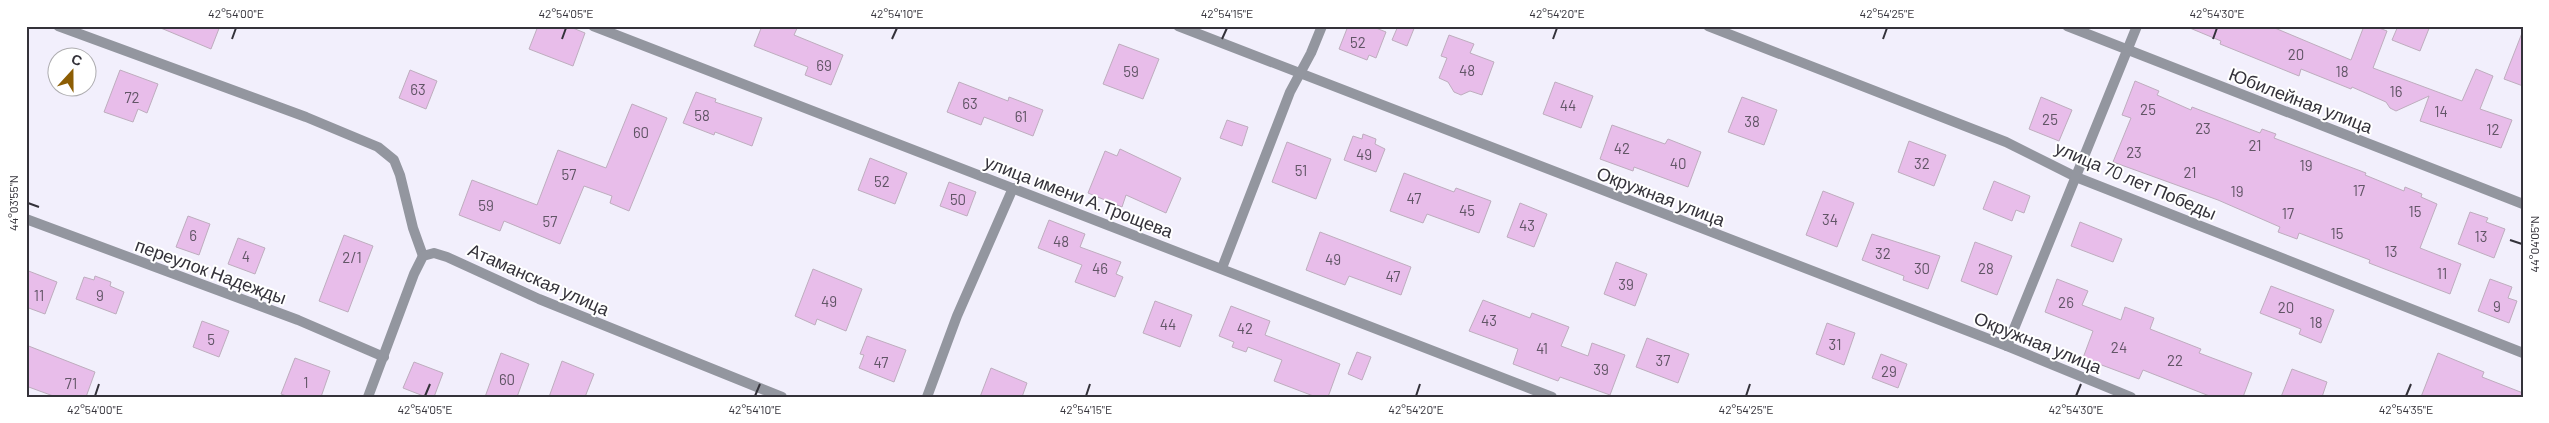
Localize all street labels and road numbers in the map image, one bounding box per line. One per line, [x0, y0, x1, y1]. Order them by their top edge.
street label: Юбилейная улица [2226, 63, 2377, 138]
street label: улица 70 лет Победы [2052, 136, 2220, 224]
street label: улица имени А.Трощева [982, 150, 1177, 242]
street label: Окружная улица [1594, 161, 1729, 231]
street label: переулок Надежды [132, 233, 290, 309]
street label: Атаманская улица [465, 238, 614, 320]
street label: Окружная улица [1971, 306, 2106, 378]

